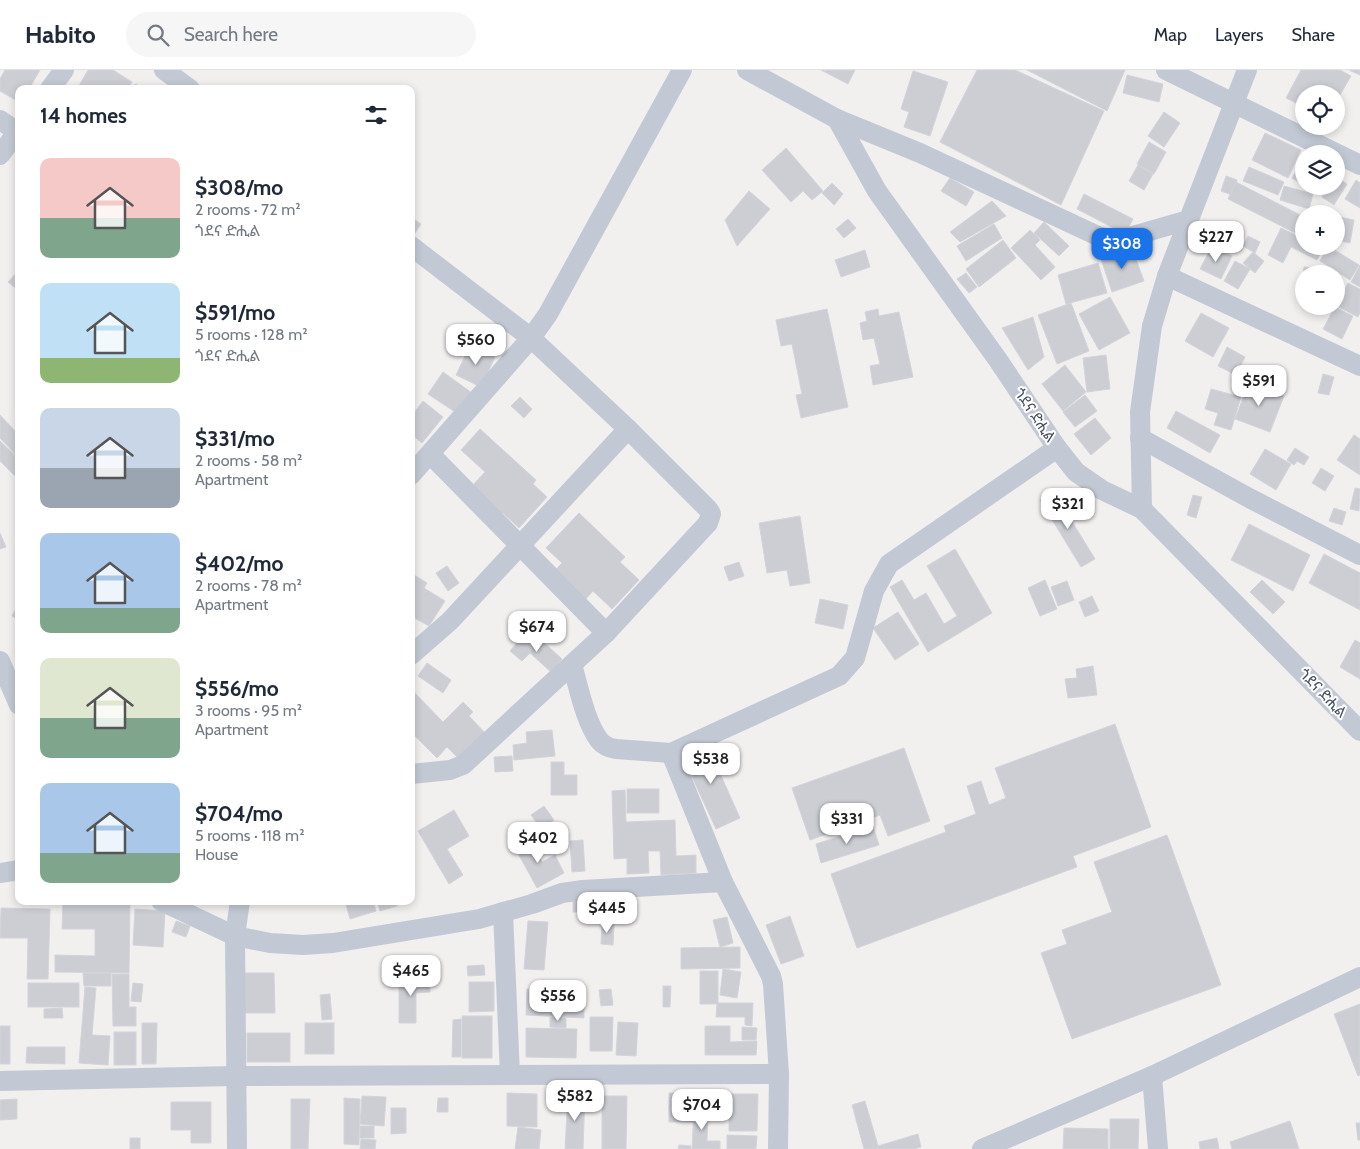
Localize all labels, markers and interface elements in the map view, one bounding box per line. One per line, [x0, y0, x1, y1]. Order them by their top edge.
search box [126, 12, 476, 57]
text: Habito [25, 20, 96, 49]
icon: search [144, 21, 172, 49]
text: Search here [184, 23, 278, 46]
text: Map [1154, 24, 1187, 46]
text: Layers [1215, 24, 1264, 46]
text: Share [1292, 24, 1335, 46]
map controls [1295, 85, 1345, 315]
button: locate [1295, 85, 1345, 135]
icon: filters [362, 101, 390, 129]
text: 14 homes [40, 103, 127, 128]
button: layers [1295, 145, 1345, 195]
text: $308/mo [195, 175, 283, 200]
icon: home [80, 178, 140, 238]
text: 2 rooms · 72 m² [195, 200, 300, 219]
button: + [1295, 205, 1345, 255]
pin: $227 [1186, 220, 1246, 263]
text: ጎደና ድሒል [195, 221, 260, 240]
text: $227 [1199, 227, 1233, 246]
pin: $308 [1092, 228, 1152, 270]
text: $308 [1103, 234, 1141, 253]
button: − [1295, 265, 1345, 315]
text: $591/mo [195, 300, 275, 325]
icon: home [80, 303, 140, 363]
pin: $560 [446, 324, 506, 366]
text: 5 rooms · 128 m² [195, 325, 308, 344]
text: $560 [457, 330, 495, 349]
text: ጎደና ድሒል [195, 346, 260, 365]
pin: $591 [1229, 364, 1289, 407]
text: $591 [1243, 371, 1275, 390]
street label: ጎደና ድሒል [1010, 385, 1060, 445]
text: $331/mo [195, 426, 275, 451]
icon: home [80, 428, 140, 488]
text: 2 rooms · 58 m² [195, 451, 302, 470]
text: Apartment [195, 470, 268, 489]
pin: $321 [1038, 488, 1098, 530]
text: $321 [1052, 494, 1084, 513]
text: $402/mo [195, 551, 283, 576]
icon: home [80, 553, 140, 613]
text: 2 rooms · 78 m² [195, 576, 302, 595]
text: Apartment [195, 595, 268, 614]
pin: $674 [507, 610, 567, 653]
text: $674 [519, 617, 555, 636]
street label: ጎደና ድሒል [1295, 665, 1351, 721]
text: $556/mo [195, 676, 279, 701]
icon: home [80, 678, 140, 738]
text: 3 rooms · 95 m² [195, 701, 302, 720]
text: Apartment [195, 720, 268, 739]
pin: $538 [681, 742, 741, 785]
text: $538 [693, 749, 729, 768]
text: $704/mo [195, 801, 283, 826]
pin: $331 [817, 802, 877, 845]
icon: home [80, 803, 140, 863]
text: $331 [831, 809, 863, 828]
pin: $402 [508, 822, 568, 864]
text: 5 rooms · 118 m² [195, 826, 304, 845]
text: $402 [519, 828, 557, 847]
text: House [195, 845, 238, 864]
pin: $445 [577, 892, 637, 934]
text: $445 [588, 898, 626, 917]
pin: $465 [381, 954, 441, 997]
text: $465 [393, 961, 429, 980]
pin: $556 [528, 980, 588, 1022]
text: $556 [540, 986, 576, 1005]
pin: $582 [545, 1080, 605, 1122]
text: $582 [557, 1086, 593, 1105]
pin: $704 [672, 1088, 732, 1131]
text: $704 [683, 1095, 721, 1114]

